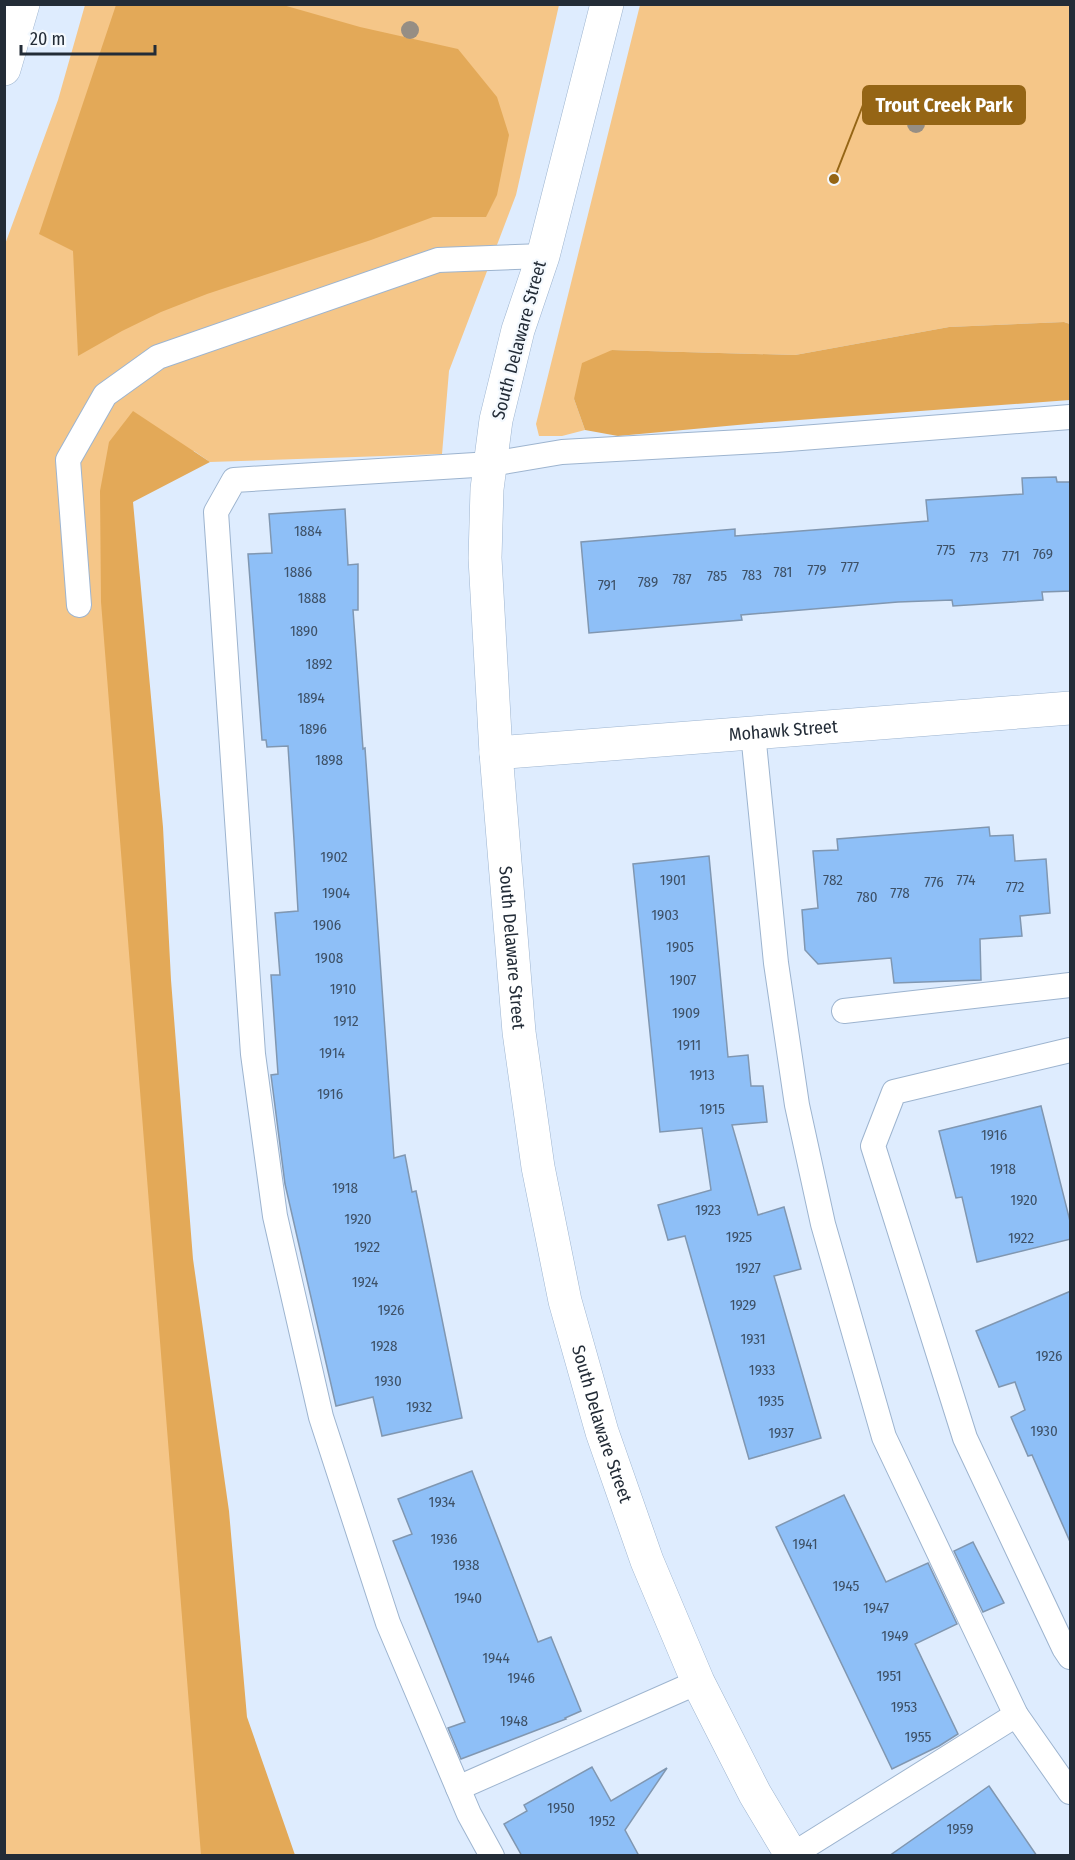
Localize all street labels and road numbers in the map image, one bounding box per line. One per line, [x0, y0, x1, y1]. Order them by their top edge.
street label: South Delaware Street [487, 258, 551, 422]
street label: Mohawk Street [728, 715, 839, 746]
street label: South Delaware Street [494, 865, 530, 1030]
street label: South Delaware Street [567, 1343, 637, 1506]

